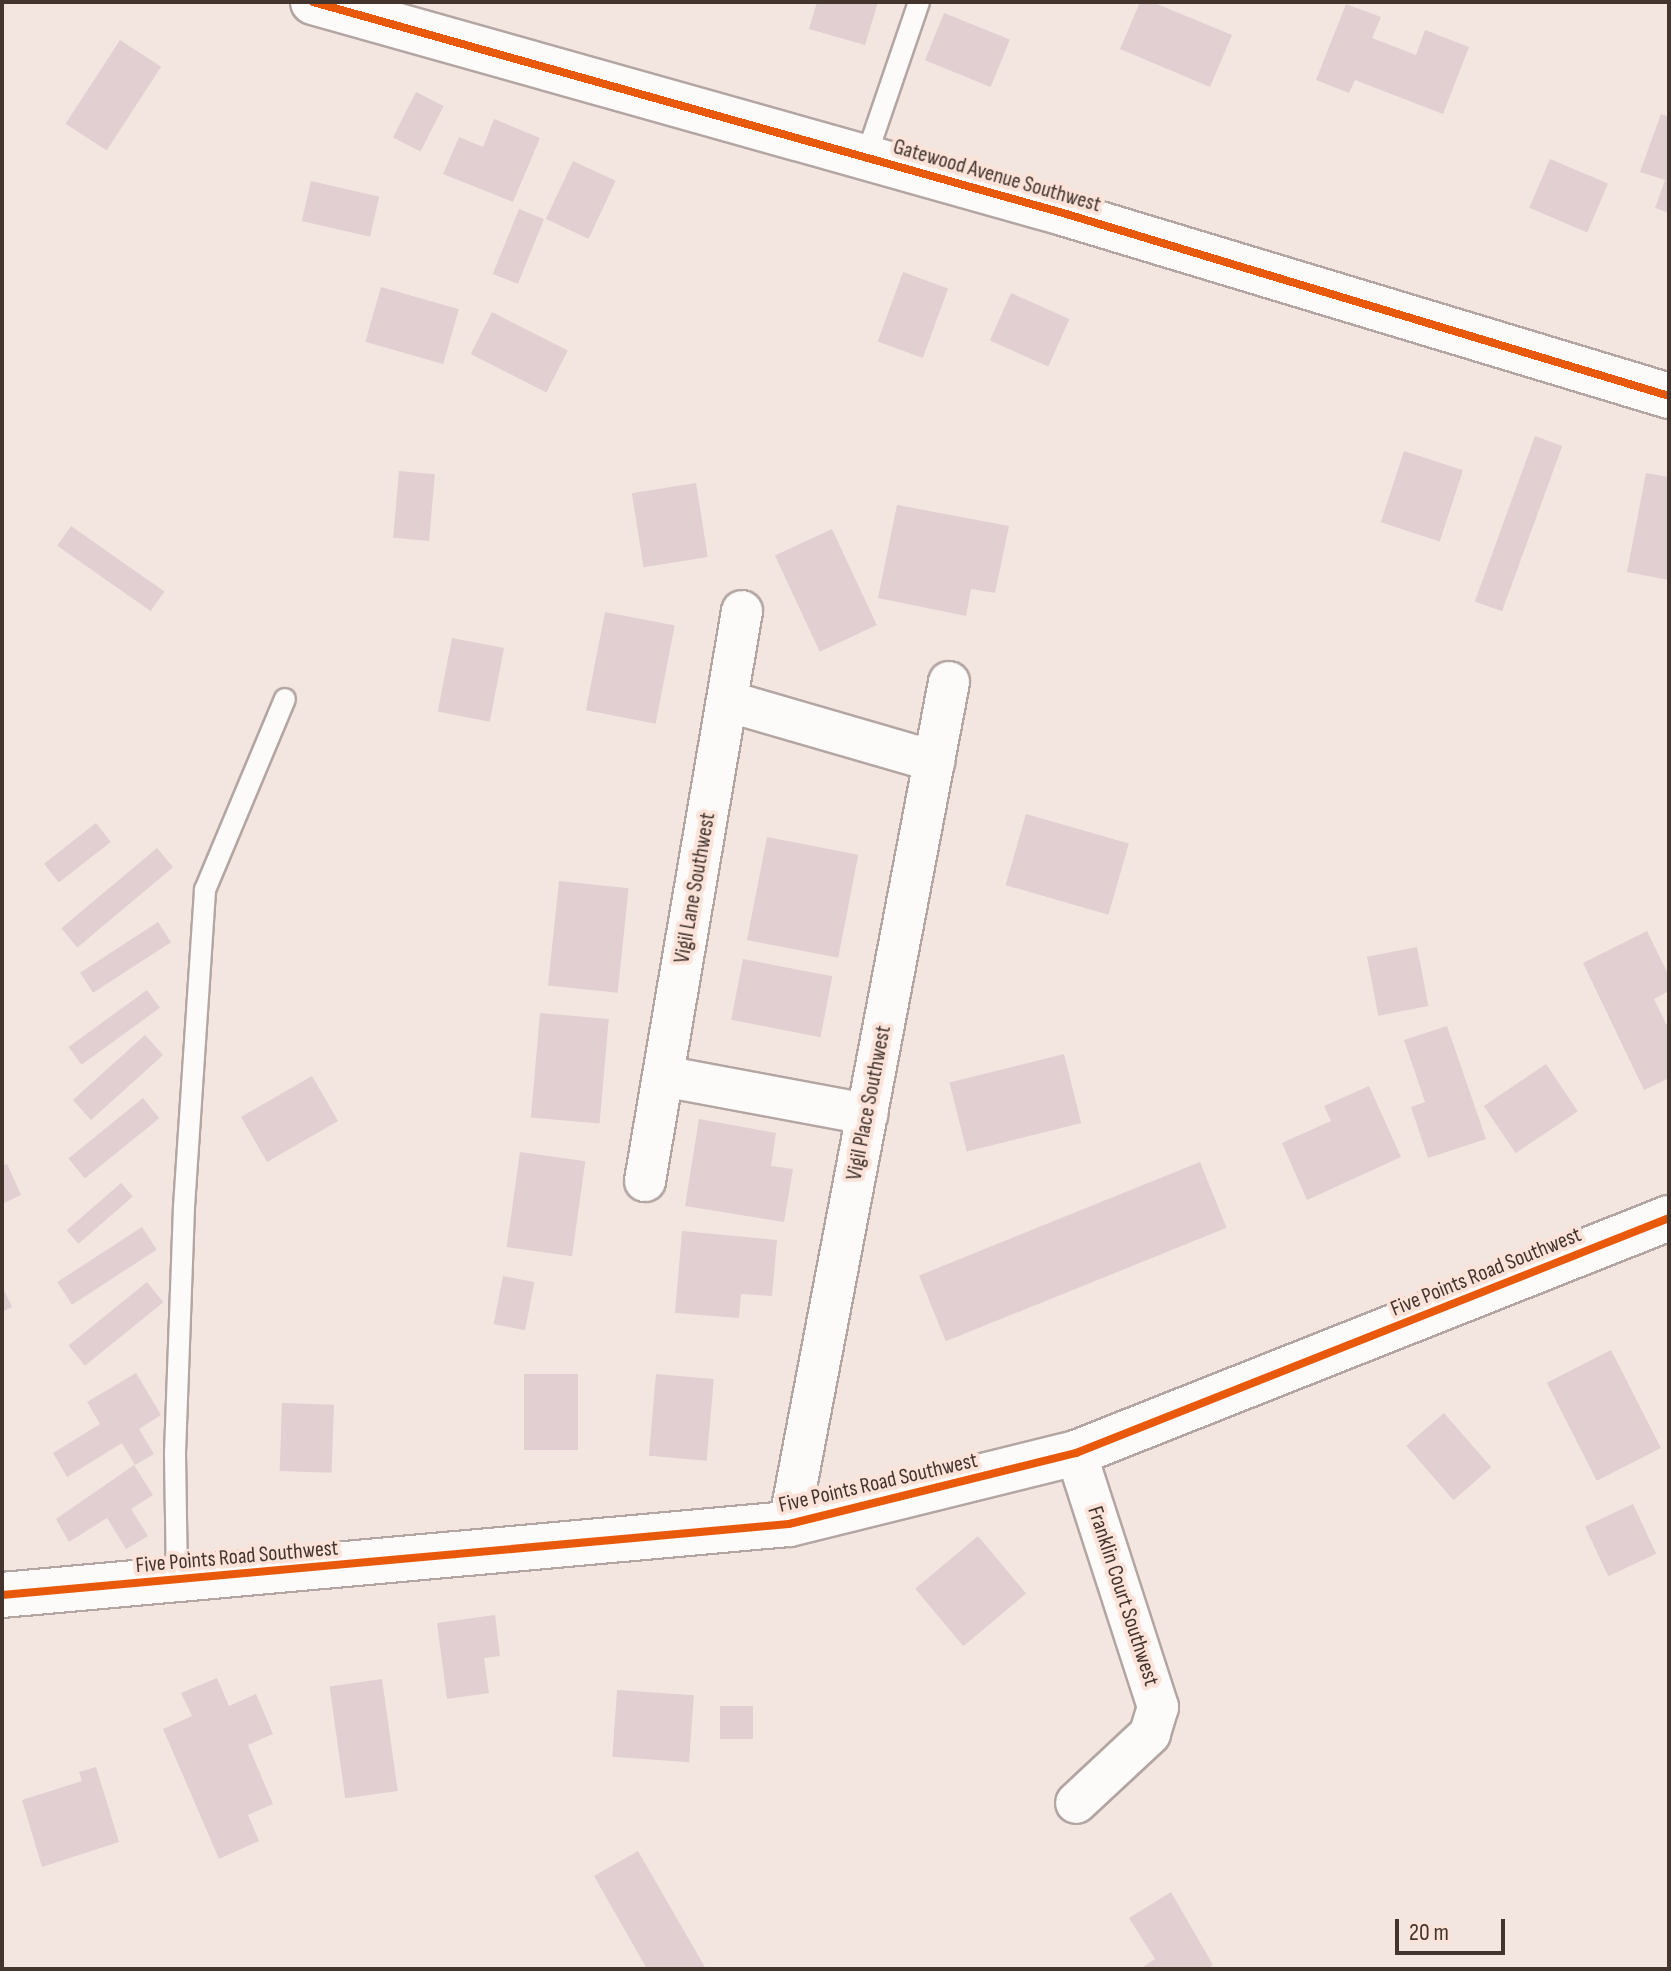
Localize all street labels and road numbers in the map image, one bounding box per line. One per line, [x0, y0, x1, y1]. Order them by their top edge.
street label: Gatewood Avenue Southwest [890, 134, 1104, 218]
street label: Vigil Lane Southwest [669, 811, 721, 965]
street label: Vigil Place Southwest [841, 1023, 897, 1183]
street label: Five Points Road Southwest [1387, 1222, 1585, 1322]
street label: Five Points Road Southwest [776, 1447, 980, 1519]
street label: Franklin Court Southwest [1082, 1503, 1164, 1689]
street label: Five Points Road Southwest [135, 1535, 339, 1579]

